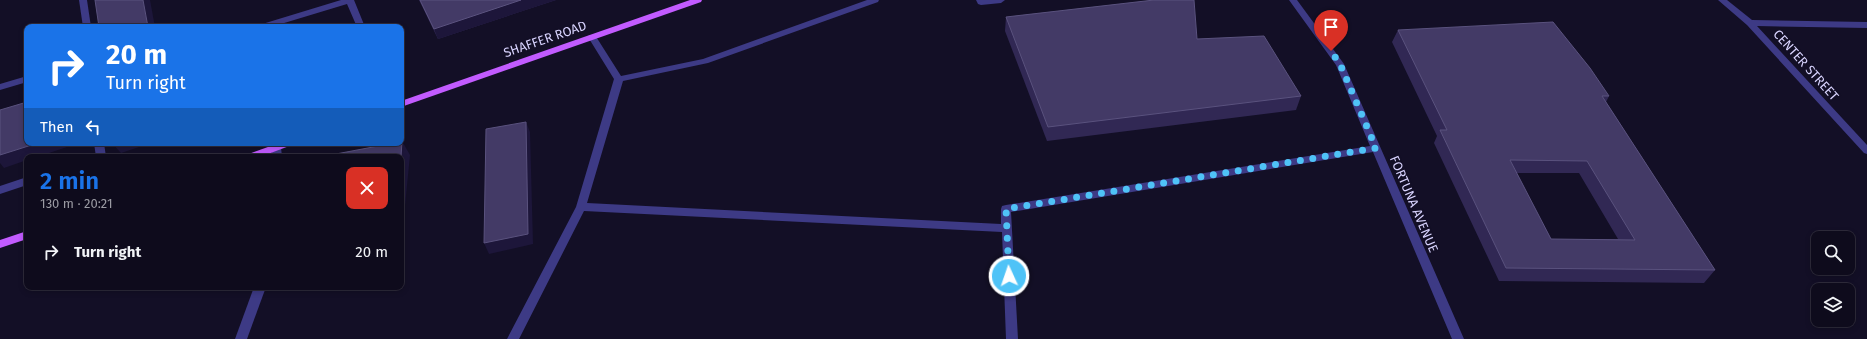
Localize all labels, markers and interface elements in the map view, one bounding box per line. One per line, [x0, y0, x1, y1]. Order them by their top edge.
pin [1314, 10, 1348, 51]
icon: arrive [1320, 16, 1342, 38]
street label: SHAFFER ROAD [502, 18, 588, 60]
street label: CENTER STREET [1770, 26, 1842, 104]
text: 20 m [106, 38, 167, 71]
icon: right [40, 40, 92, 92]
text: Turn right [106, 72, 186, 94]
icon: left [82, 116, 104, 138]
text: Then [40, 118, 74, 136]
street label: FORTUNA AVENUE [1387, 153, 1441, 255]
text: 2 min [40, 167, 99, 195]
button: close [346, 167, 388, 209]
text: 130 m · 20:21 [40, 196, 113, 211]
map controls [1811, 231, 1855, 327]
button: search [1811, 231, 1855, 275]
icon: right [40, 241, 62, 263]
text: Turn right [74, 243, 141, 261]
text: 20 m [355, 243, 388, 261]
position arrow [988, 255, 1030, 297]
button: layers [1811, 283, 1855, 327]

